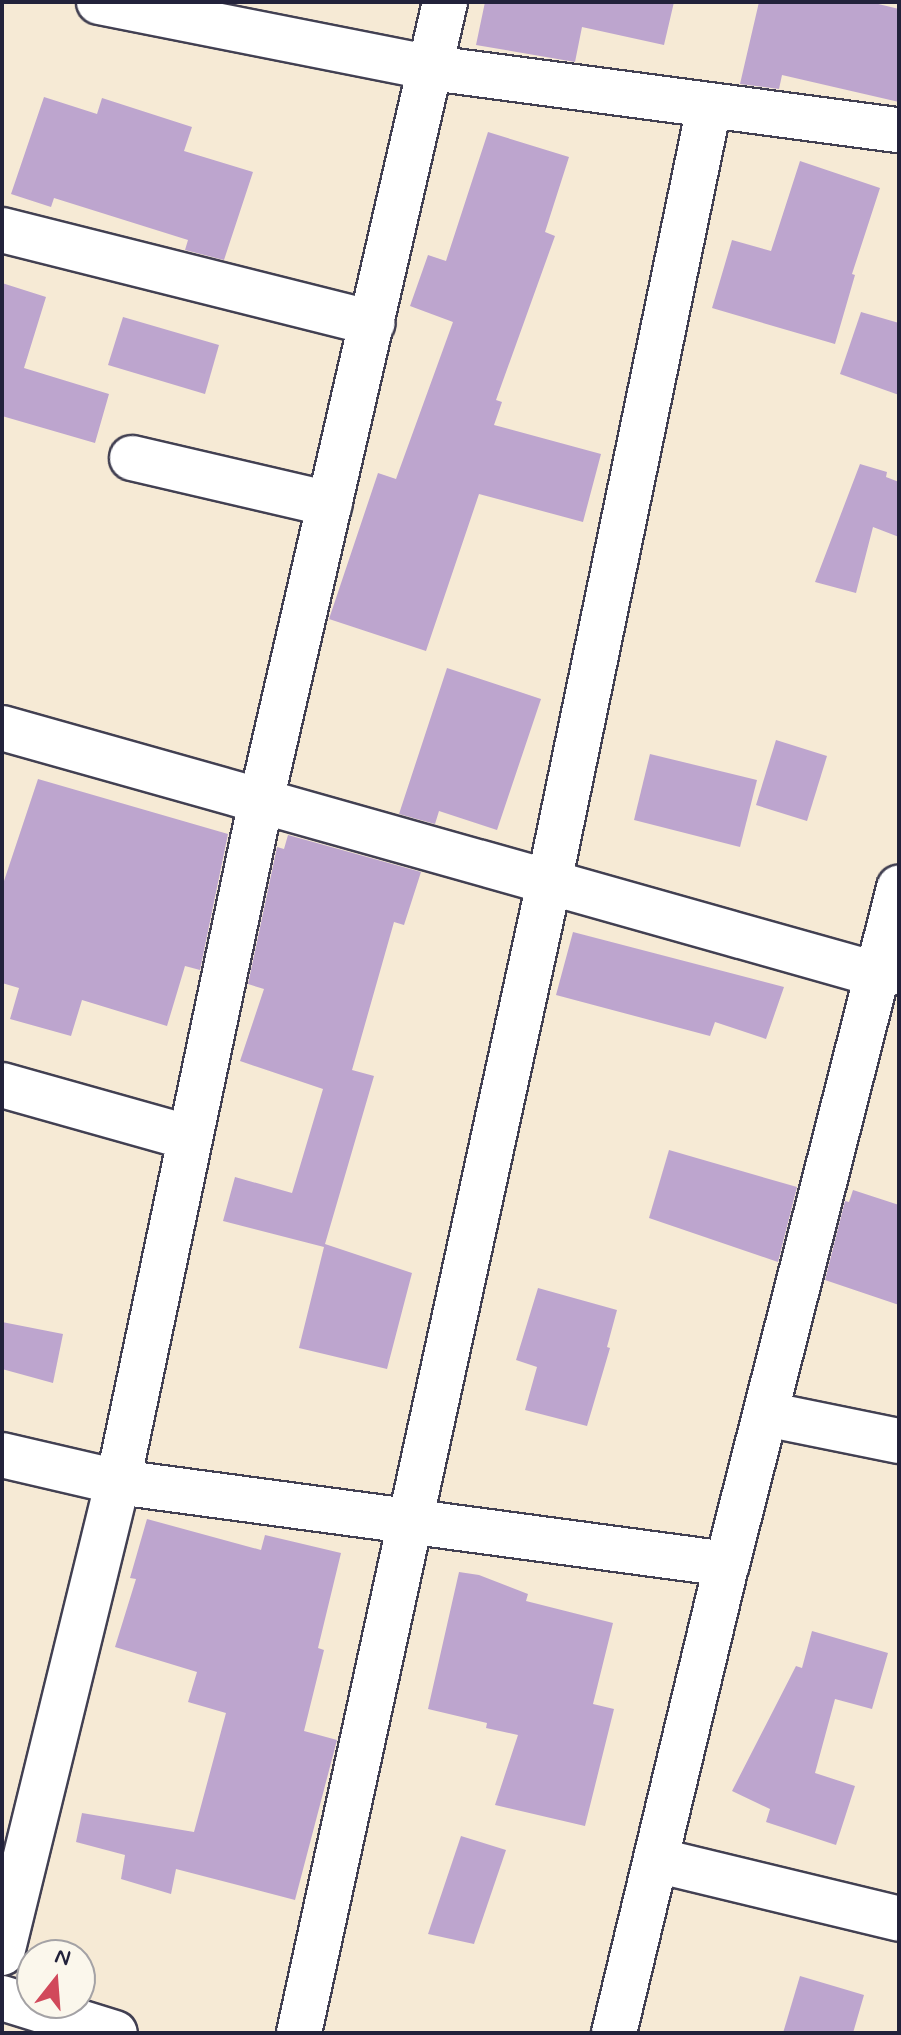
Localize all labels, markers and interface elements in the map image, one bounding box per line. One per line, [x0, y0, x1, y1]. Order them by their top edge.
north arrow [16, 1939, 96, 2019]
text: N [51, 1942, 74, 1973]

